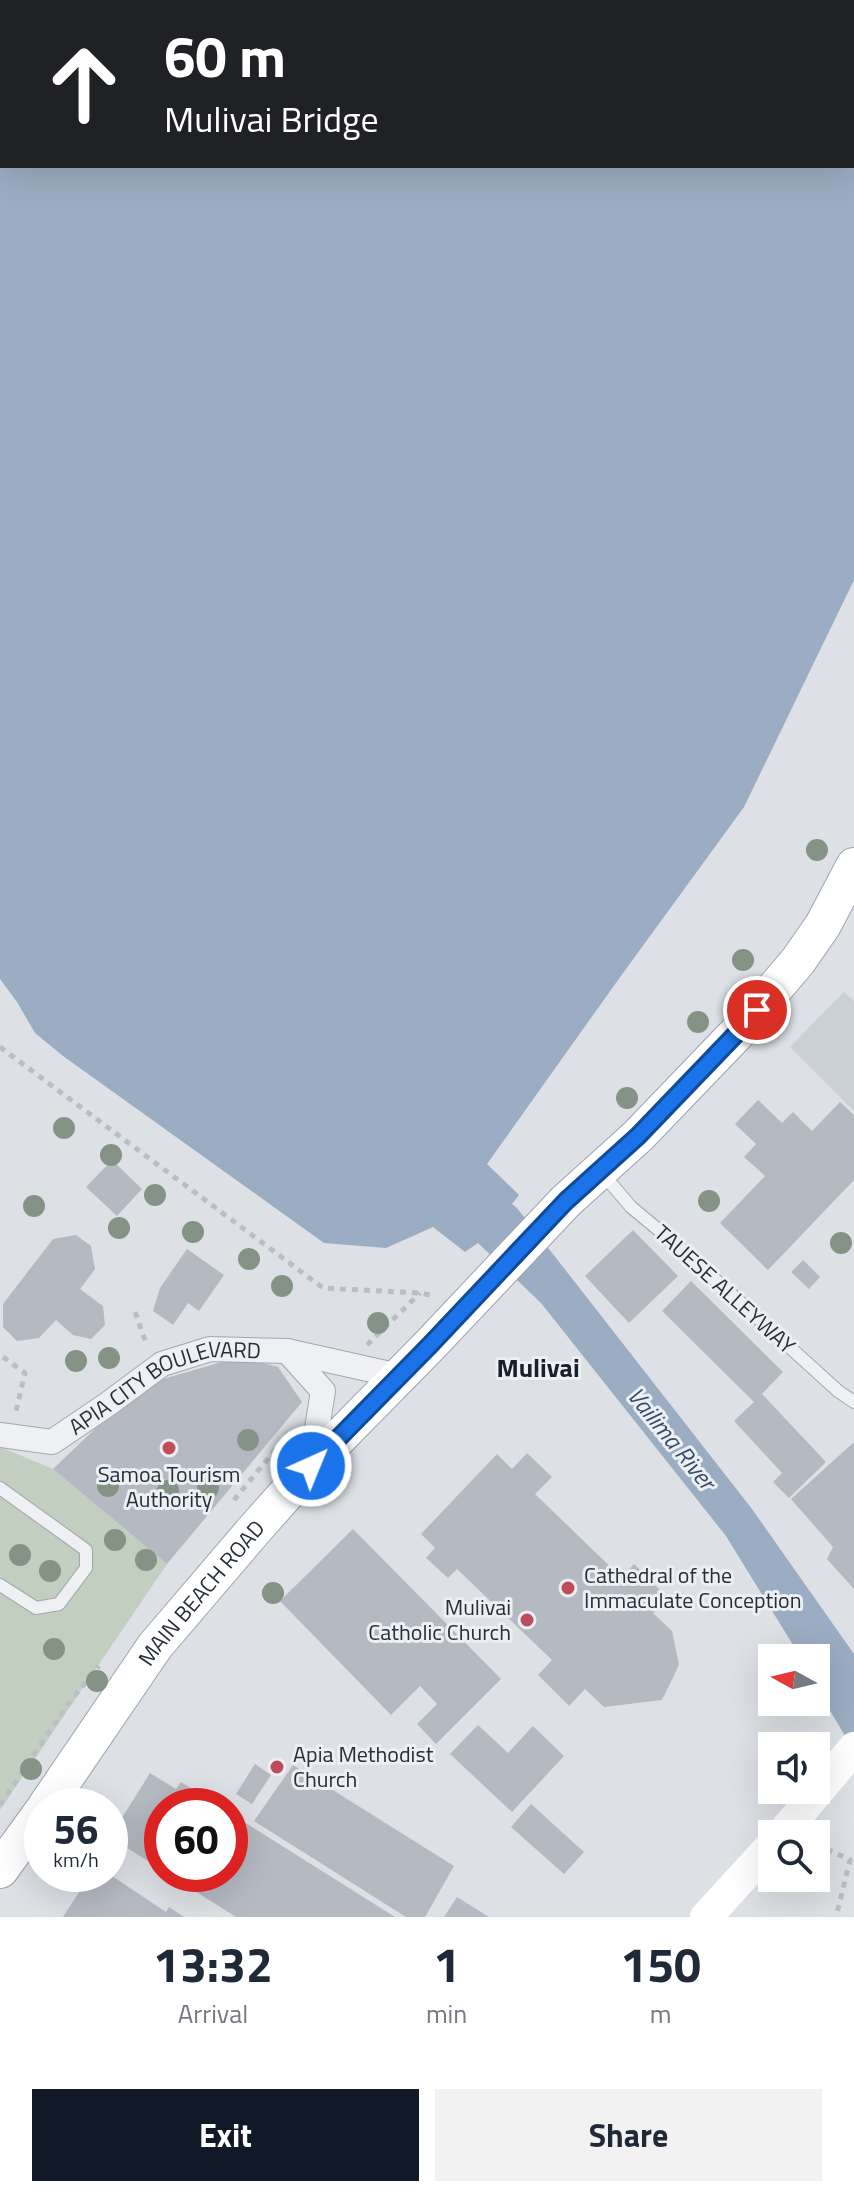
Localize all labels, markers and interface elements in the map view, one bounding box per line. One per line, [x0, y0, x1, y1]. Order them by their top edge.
text: 60 m [164, 14, 286, 99]
icon: ahead [32, 32, 136, 136]
text: Mulivai Bridge [164, 91, 379, 146]
pin [723, 976, 791, 1044]
icon: arrive [735, 988, 779, 1032]
street label: TAUESE ALLEYWAY [647, 1216, 803, 1362]
street label: APIA CITY BOULEVARD [61, 1332, 261, 1443]
district label: Mulivai [496, 1348, 580, 1387]
water label: Vailima River [619, 1379, 727, 1500]
position arrow [269, 1424, 353, 1508]
marker: Samoa Tourism Authority [160, 1439, 178, 1457]
place label: Samoa Tourism Authority [98, 1457, 240, 1516]
street label: MAIN BEACH ROAD [129, 1512, 273, 1673]
place label: Cathedral of the Immaculate Conception [584, 1558, 802, 1617]
marker: Cathedral of the Immaculate Conception [559, 1579, 577, 1597]
place label: Mulivai Catholic Church [368, 1590, 511, 1649]
marker: Mulivai Catholic Church [518, 1611, 536, 1629]
north arrow [758, 1644, 830, 1716]
map controls [758, 1644, 830, 1892]
button: sound [758, 1732, 830, 1804]
place label: Apia Methodist Church [293, 1737, 434, 1796]
marker: Apia Methodist Church [268, 1758, 286, 1776]
speed limit sign: 60 [144, 1788, 248, 1892]
text: 56 [54, 1799, 98, 1860]
button: search [758, 1820, 830, 1892]
text: km/h [53, 1844, 99, 1875]
text: 13:32 [153, 1928, 273, 2001]
text: 1 [433, 1928, 460, 2001]
text: 150 [620, 1928, 701, 2001]
text: Arrival [178, 1994, 248, 2033]
text: min [426, 1994, 467, 2033]
text: m [650, 1994, 672, 2033]
button: Exit [32, 2089, 419, 2181]
button: Share [435, 2089, 822, 2181]

